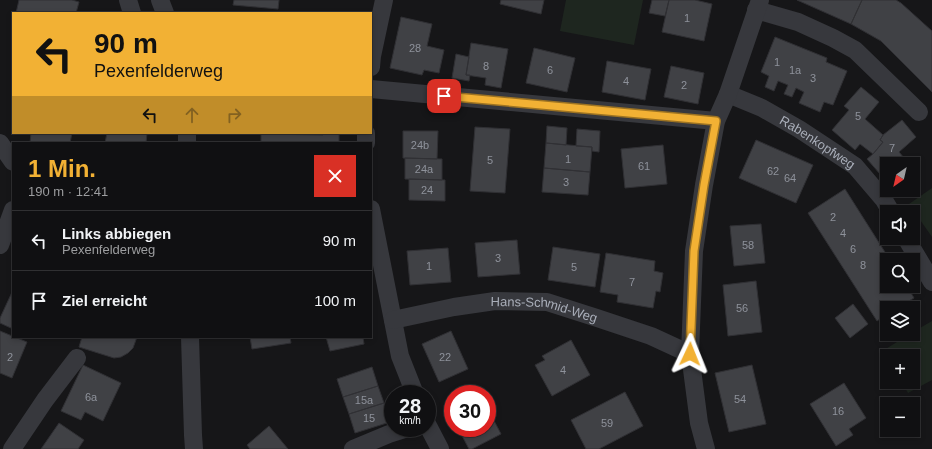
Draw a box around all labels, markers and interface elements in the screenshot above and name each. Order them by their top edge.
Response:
house number: 1 [684,12,690,24]
icon: left [28,28,80,80]
text: 90 m [94,28,158,59]
house number: 28 [409,42,421,54]
house number: 1 [774,56,780,68]
house number: 8 [483,60,489,72]
text: Pexenfelderweg [94,61,223,81]
house number: 6 [547,64,553,76]
house number: 1a [789,64,802,76]
house number: 3 [810,72,816,84]
house number: 4 [623,75,629,87]
pin [427,79,461,113]
house number: 2 [681,79,687,91]
icon: arrive [433,85,455,107]
icon: left [139,104,161,126]
icon: ahead [181,104,203,126]
icon: right [223,104,245,126]
house number: 5 [855,110,861,122]
street label: Rabenkopfweg [777,113,858,172]
house number: 24b [411,139,429,151]
house number: 7 [889,142,895,154]
house number: 1 [565,153,571,165]
house number: 5 [487,154,493,166]
text: 1 Min. [28,155,96,182]
button: close [314,155,356,197]
north arrow [880,157,920,197]
map controls [880,157,920,437]
house number: 61 [638,160,650,172]
house number: 24a [415,163,434,175]
house number: 62 [767,165,779,177]
house number: 64 [784,172,796,184]
house number: 3 [563,176,569,188]
text: 190 m · 12:41 [28,184,108,199]
house number: 24 [421,184,433,196]
button: sound [880,205,920,245]
house number: 2 [830,211,836,223]
text: Links abbiegen [62,225,171,242]
house number: 4 [840,227,846,239]
icon: left [28,230,50,252]
text: 90 m [323,232,356,249]
house number: 58 [742,239,754,251]
text: Pexenfelderweg [62,242,155,257]
house number: 6 [850,243,856,255]
house number: 3 [495,252,501,264]
button: search [880,253,920,293]
house number: 8 [860,259,866,271]
house number: 1 [426,260,432,272]
house number: 5 [571,261,577,273]
house number: 7 [629,276,635,288]
icon: arrive [28,290,50,312]
text: Ziel erreicht [62,292,147,309]
text: 100 m [314,292,356,309]
street label: Hans-Schmid-Weg [491,294,599,326]
button: layers [880,301,920,341]
house number: 56 [736,302,748,314]
position arrow [669,333,711,375]
button: + [880,349,920,389]
house number: 2 [7,351,13,363]
house number: 22 [439,351,451,363]
house number: 4 [560,364,566,376]
speed limit sign: 30 [444,385,496,437]
house number: 6a [85,391,98,403]
house number: 54 [734,393,746,405]
house number: 15a [355,394,374,406]
text: 28 [399,395,421,417]
button: − [880,397,920,437]
house number: 16 [832,405,844,417]
house number: 15 [363,412,375,424]
text: km/h [399,415,421,426]
house number: 59 [601,417,613,429]

